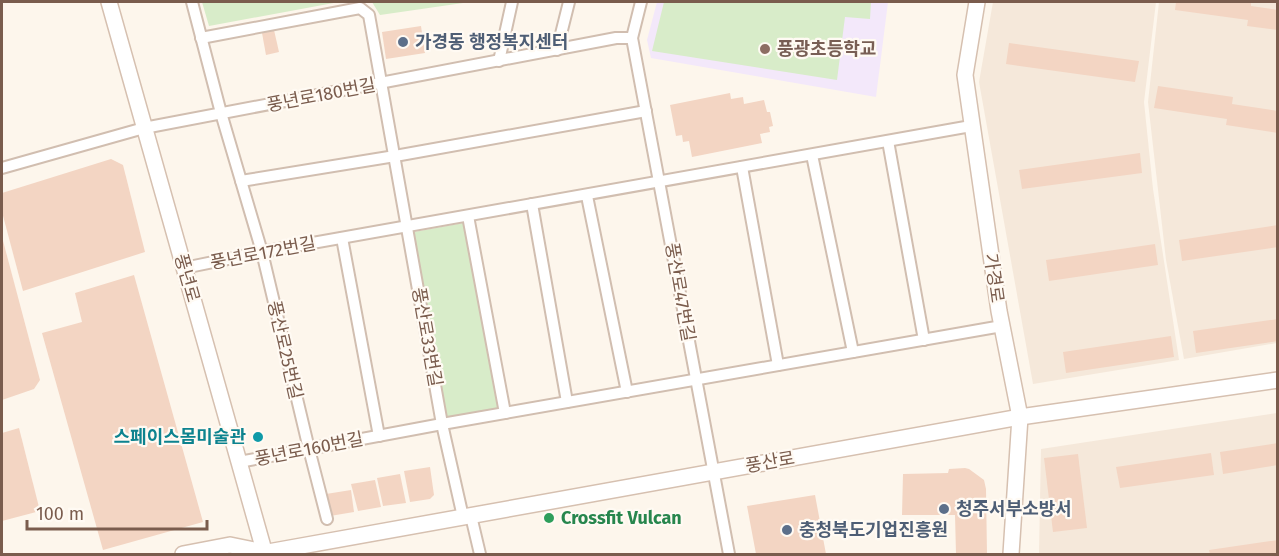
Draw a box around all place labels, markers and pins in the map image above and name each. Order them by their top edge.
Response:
place label: 가경동 행정복지센터 [415,31,568,53]
marker: 가경동 행정복지센터 [396,35,410,49]
place label: 풍광초등학교 [777,38,876,60]
marker: 풍광초등학교 [758,42,772,56]
place label: 스페이스몸미술관 [114,426,246,448]
marker: 스페이스몸미술관 [251,430,265,444]
place label: 청주서부소방서 [956,498,1072,520]
marker: 청주서부소방서 [937,502,951,516]
place label: Crossfit Vulcan [561,507,682,529]
marker: Crossfit Vulcan [542,511,556,525]
place label: 충청북도기업진흥원 [799,519,948,541]
marker: 충청북도기업진흥원 [780,523,794,537]

